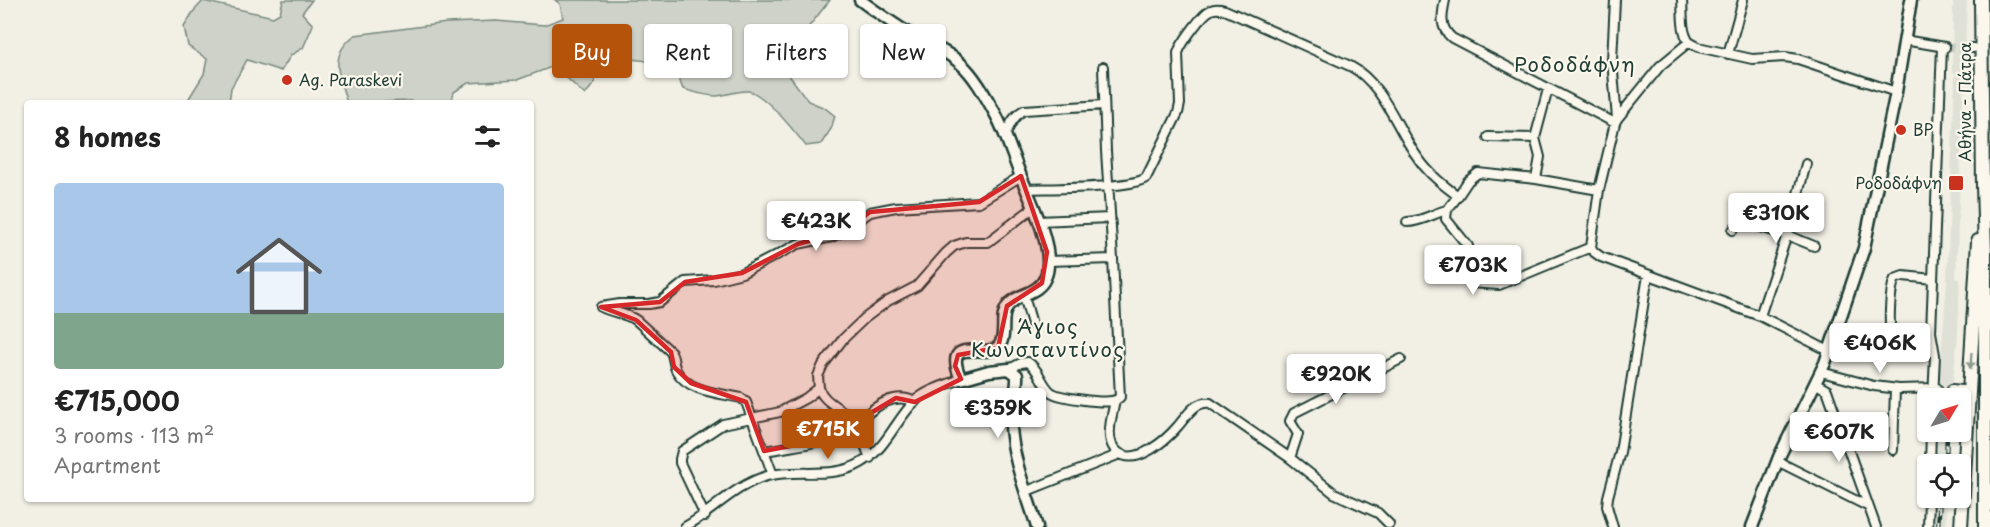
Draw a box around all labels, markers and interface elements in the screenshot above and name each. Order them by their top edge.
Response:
chip: Buy [552,24,632,78]
chip: Rent [644,24,732,78]
chip: Filters [744,24,848,78]
chip: New [860,24,946,78]
street label: Αθήνα - Πάτρα [1952,42,1976,162]
district label: Ροδοδάφνη [1514,49,1636,79]
place label: Ag. Paraskevi [299,67,402,91]
marker: Ag. Paraskevi [280,73,294,87]
text: 8 homes [54,117,161,156]
place label: BP [1913,117,1934,141]
icon: filters [471,120,504,153]
marker: BP [1894,123,1908,137]
place label: Ροδοδάφνη [1855,170,1942,194]
marker: Ροδοδάφνη [1947,174,1965,192]
pin: €310K [1734,193,1818,244]
text: €310K [1742,197,1810,227]
pin: €423K [774,201,858,252]
text: €423K [781,205,851,235]
icon: home [225,222,333,330]
pin: €703K [1431,245,1515,296]
text: €703K [1438,249,1508,279]
district label: Άγιος Κωνσταντίνος [971,311,1125,364]
pin: €406K [1838,323,1922,374]
text: €406K [1843,327,1917,357]
one-way arrow [1966,352,1975,371]
pin: €920K [1294,354,1378,405]
text: €920K [1301,358,1371,388]
text: €715,000 [54,381,180,420]
pin: €359K [956,388,1040,439]
north arrow [1917,388,1971,442]
map controls [1917,388,1971,508]
text: €359K [964,392,1032,422]
pin: €715K [786,409,870,460]
pin: €607K [1797,412,1881,463]
text: €715K [796,413,860,443]
text: €607K [1804,416,1874,446]
text: 3 rooms · 113 m² [54,420,214,450]
text: Apartment [54,450,161,480]
button: locate [1917,454,1971,508]

